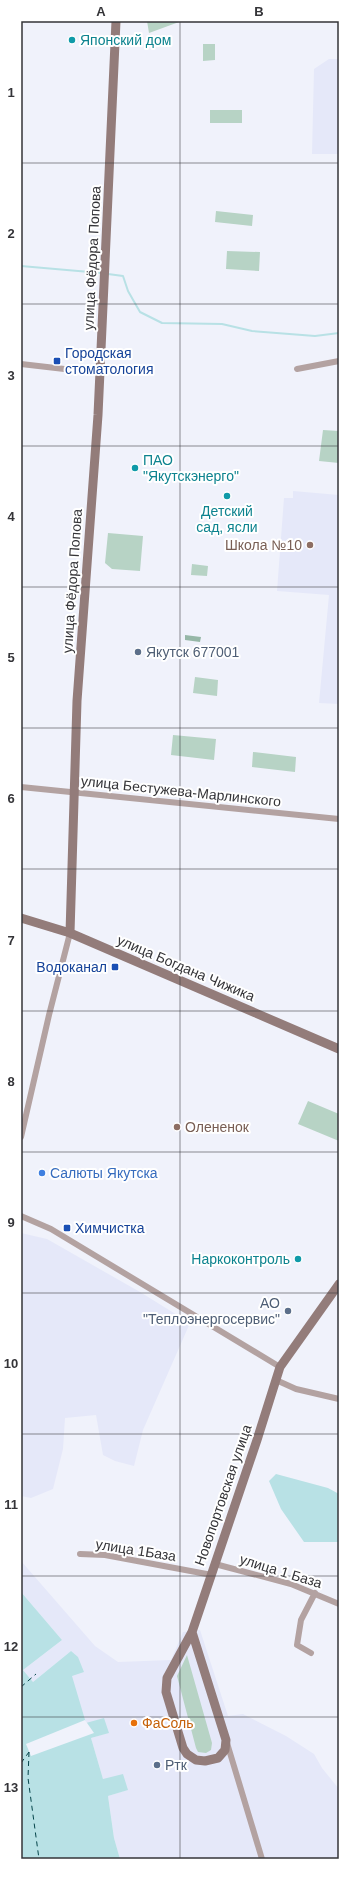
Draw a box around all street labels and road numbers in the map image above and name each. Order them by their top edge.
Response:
street label: улица Фёдора Попова [80,185,104,331]
street label: улица Фёдора Попова [59,508,85,654]
street label: улица Бестужева-Марлинского [80,773,282,809]
street label: улица Богдана Чижика [115,932,257,1004]
street label: Новопортовская улица [191,1422,255,1568]
street label: улица 1База [95,1536,178,1564]
street label: улица 1 База [238,1551,324,1591]

